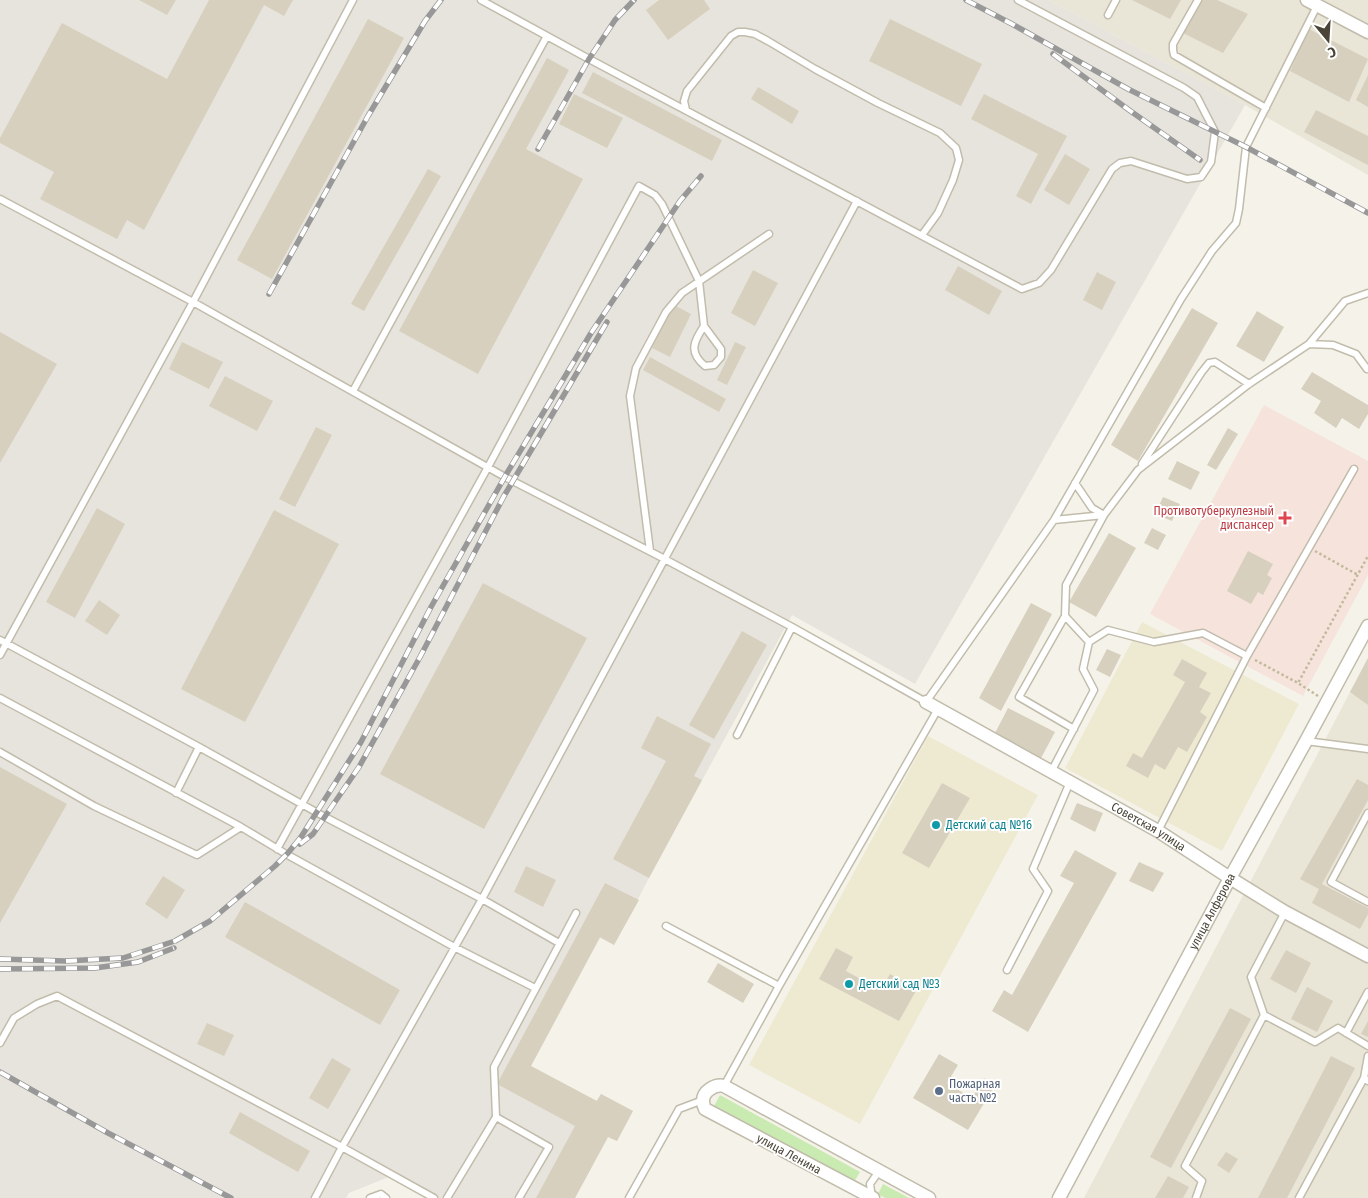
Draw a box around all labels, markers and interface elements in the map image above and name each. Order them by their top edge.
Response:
north arrow [1303,15,1353,65]
text: С [1325,43,1338,61]
place label: Противотуберкулезный диспансер [1153,504,1274,532]
marker: Противотуберкулезный диспансер [1278,511,1292,525]
street label: Советская улица [1109,799,1188,854]
place label: Детский сад №16 [945,818,1032,832]
marker: Детский сад №16 [930,819,942,831]
street label: улица Алферова [1186,871,1238,952]
place label: Детский сад №3 [858,977,940,991]
marker: Детский сад №3 [843,978,855,990]
place label: Пожарная часть №2 [949,1077,1000,1105]
marker: Пожарная часть №2 [933,1085,945,1097]
street label: улица Ленина [754,1131,824,1177]

